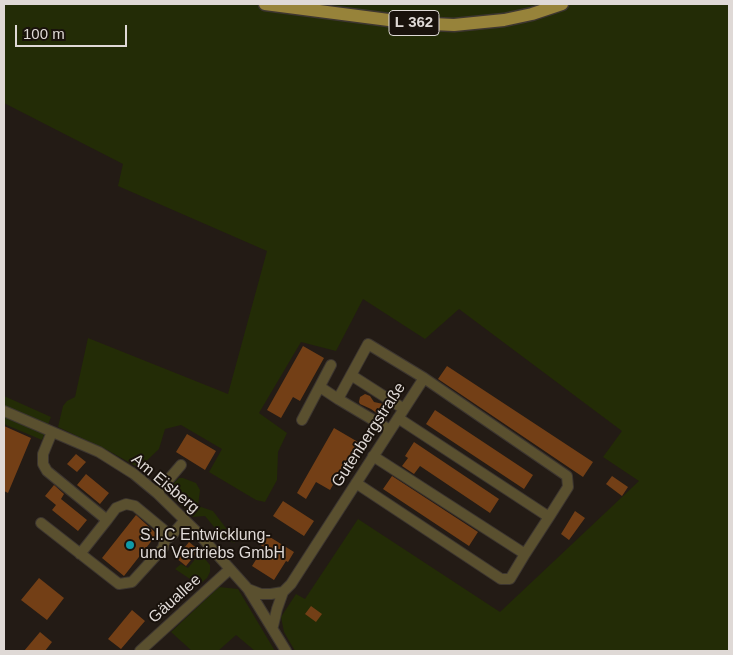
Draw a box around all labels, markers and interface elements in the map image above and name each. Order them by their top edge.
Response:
road number: L 362 [389,10,439,36]
scale bar [18,15,130,47]
text: 100 m [23,25,65,42]
street label: Gutenbergstraße [328,379,410,491]
street label: Am Eisberg [127,450,203,518]
place label: S.I.C Entwicklung- und Vertriebs GmbH [140,526,285,564]
marker: S.I.C Entwicklung- und Vertriebs GmbH [124,539,136,551]
street label: Gäuallee [145,570,205,628]

